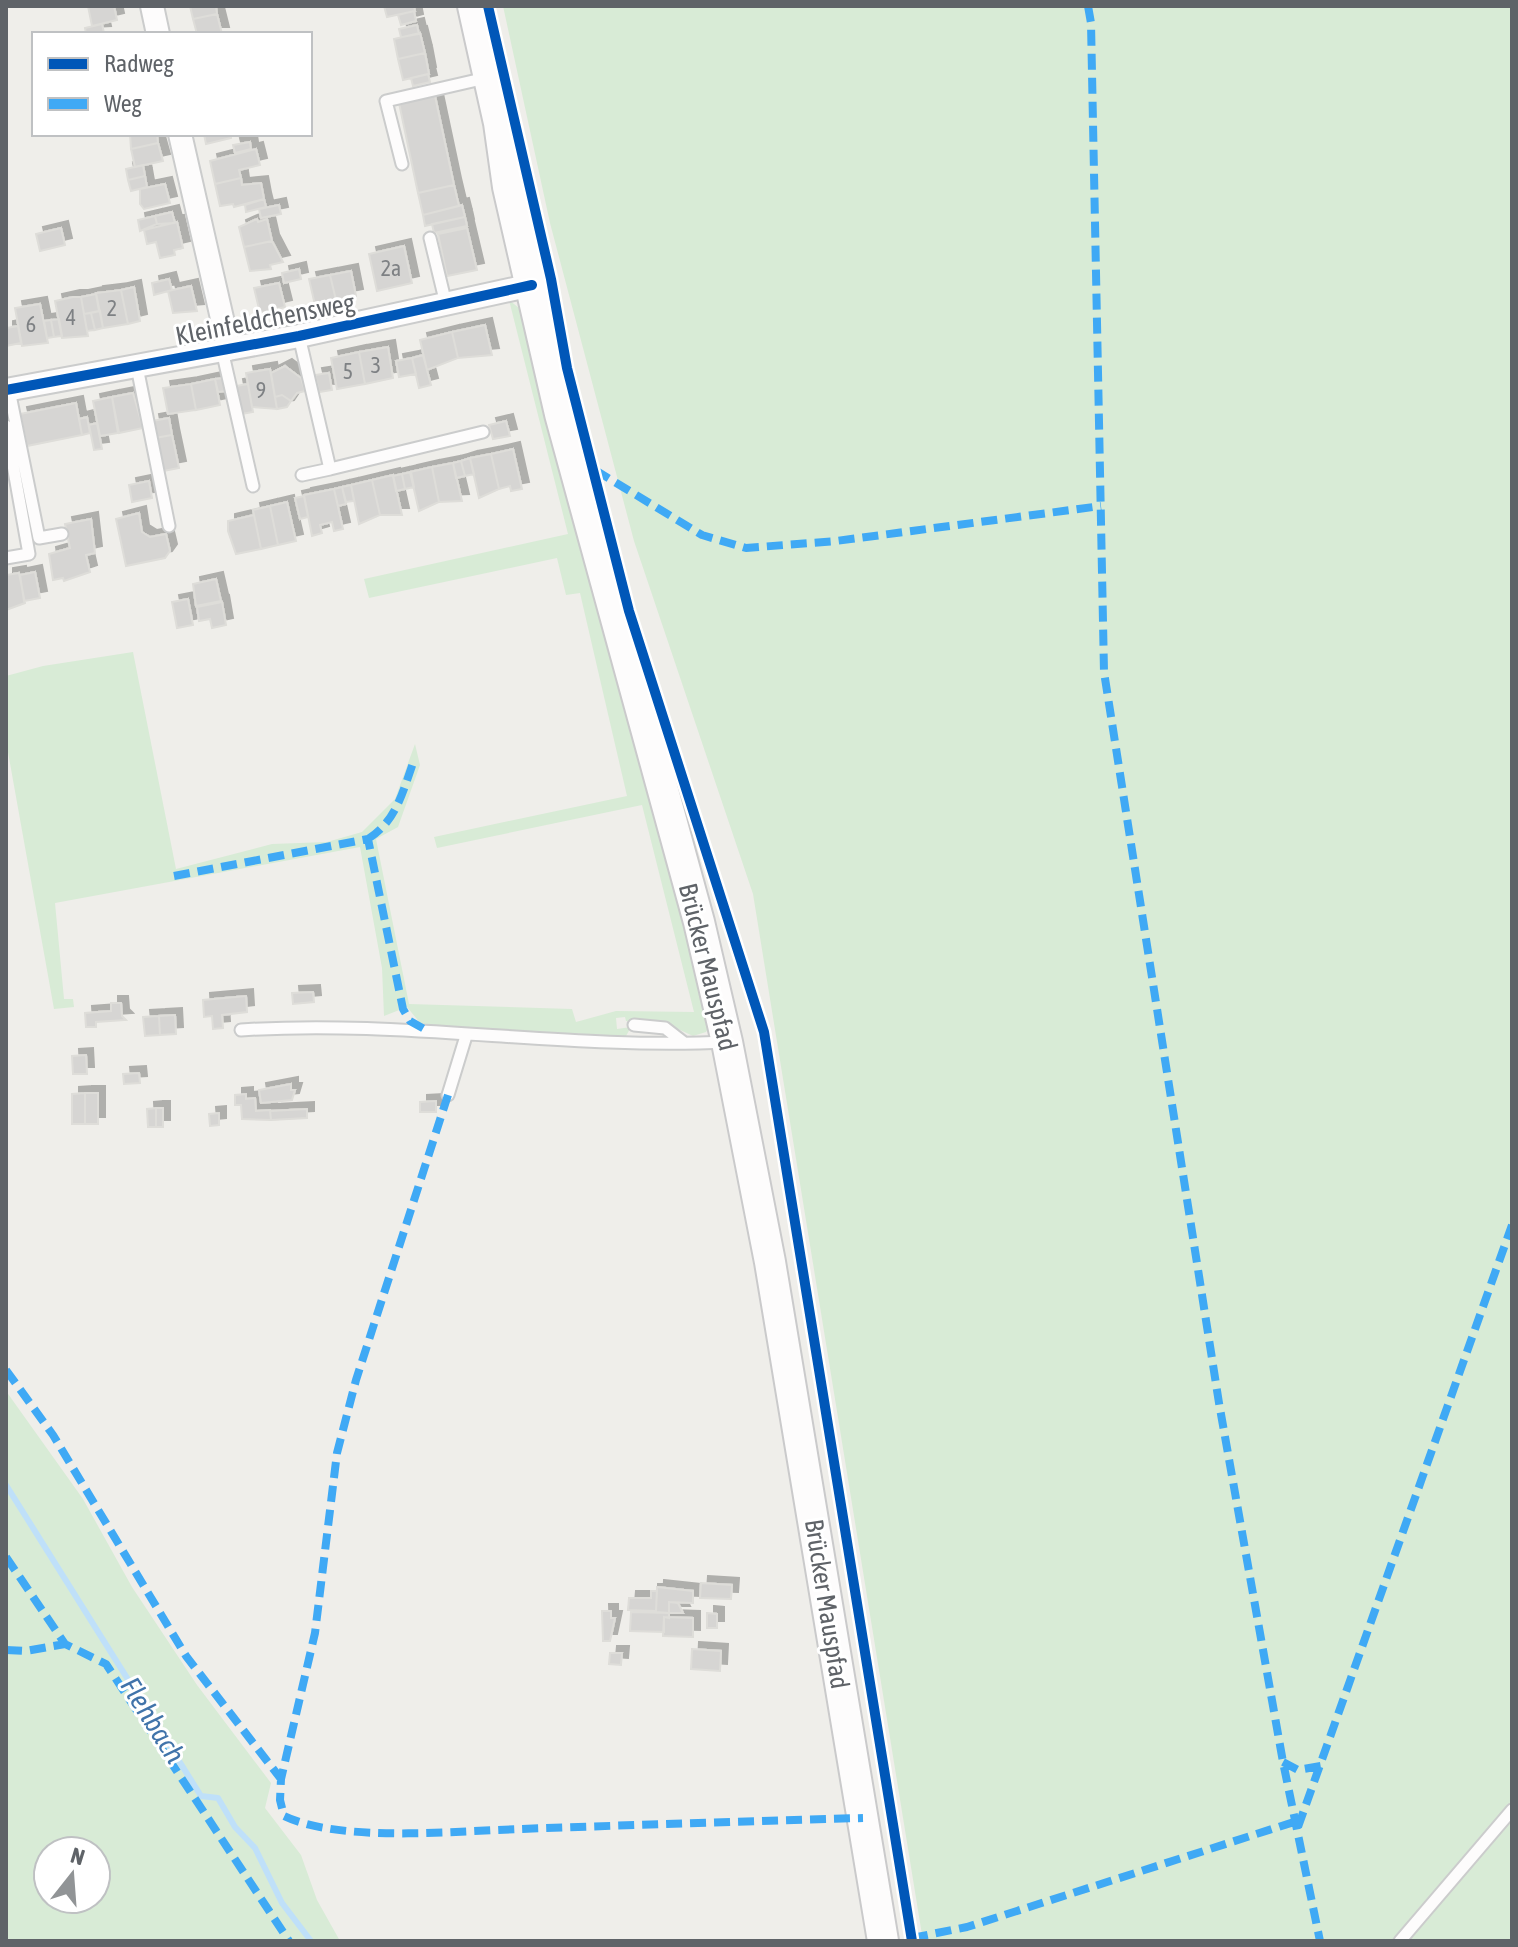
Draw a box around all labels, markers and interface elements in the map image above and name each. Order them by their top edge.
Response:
legend [32,32,312,136]
text: Radweg [104,50,175,77]
text: Weg [104,90,143,117]
house number: 2a [381,255,401,281]
street label: Kleinfeldchensweg [173,287,358,351]
house number: 2 [107,295,117,321]
house number: 4 [66,304,76,330]
house number: 6 [26,311,36,337]
house number: 3 [371,352,381,378]
house number: 5 [343,358,353,384]
house number: 9 [256,377,266,403]
street label: Brücker Mauspfad [673,880,743,1054]
street label: Brücker Mauspfad [799,1517,855,1691]
water label: Flehbach [114,1671,192,1769]
north arrow [32,1835,112,1915]
text: N [68,1842,88,1870]

